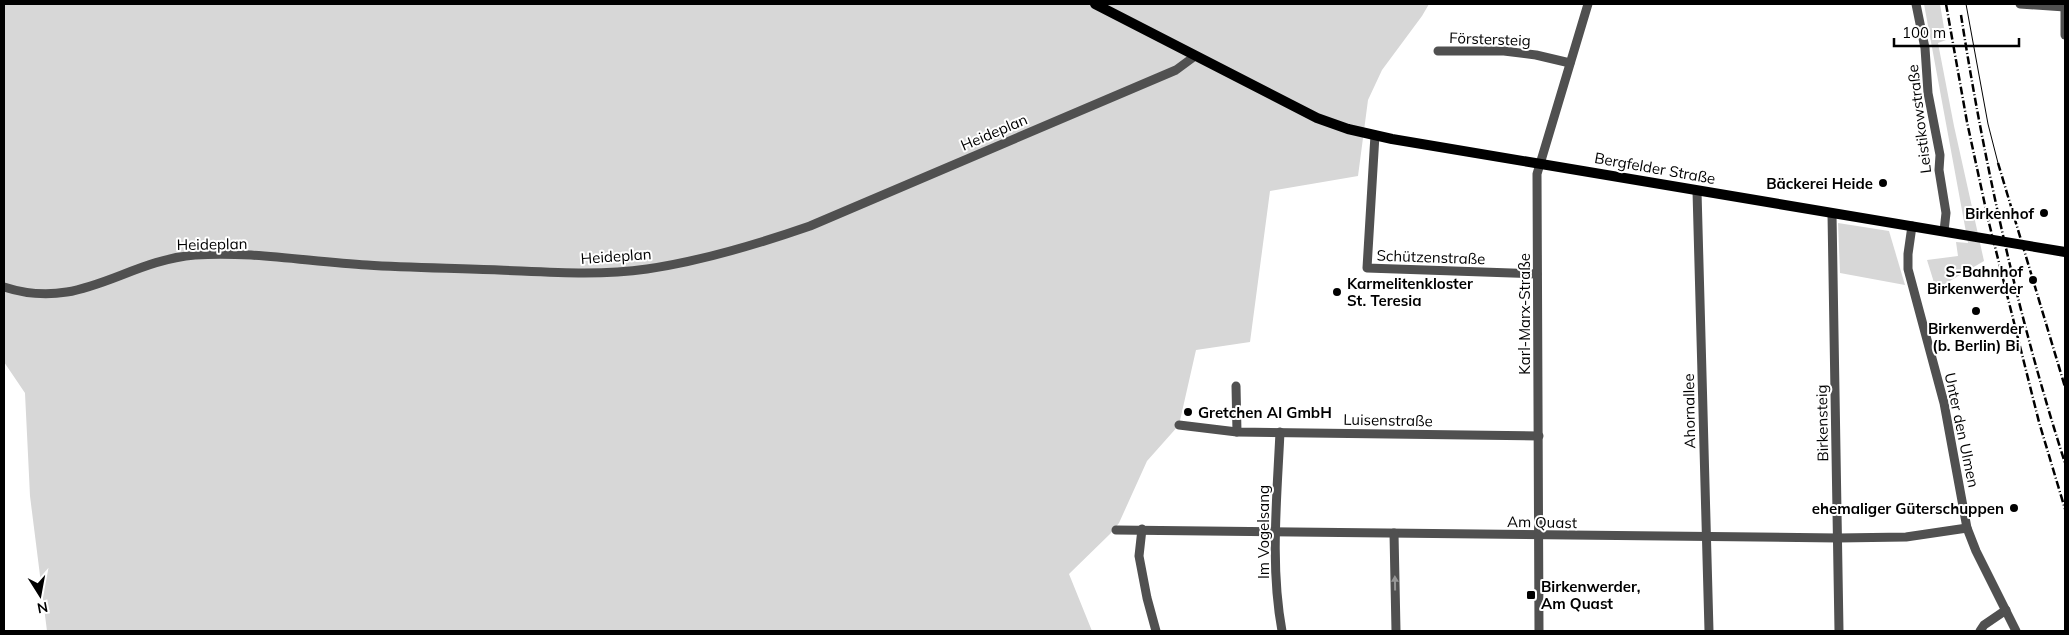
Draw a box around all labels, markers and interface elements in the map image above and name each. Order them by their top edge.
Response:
scale bar [1894,15,2019,47]
text: 100 m [1902,23,1946,42]
street label: Förstersteig [1449,28,1531,50]
street label: Leistikowstraße [1903,63,1935,175]
street label: Heideplan [958,109,1030,155]
street label: Bergfelder Straße [1593,148,1717,188]
place label: Bäckerei Heide [1766,174,1873,193]
marker: Bäckerei Heide [1877,177,1889,189]
place label: Birkenhof [1965,204,2034,223]
marker: Birkenhof [2038,207,2050,219]
street label: Heideplan [176,234,248,254]
street label: Heideplan [580,244,652,268]
street label: Schützenstraße [1376,246,1486,268]
street label: Karl-Marx-Straße [1515,253,1534,375]
place label: S-Bahnhof Birkenwerder [1927,262,2023,298]
place label: Karmelitenkloster St. Teresia [1347,274,1473,310]
marker: S-Bahnhof Birkenwerder [2027,274,2039,286]
marker: Karmelitenkloster St. Teresia [1331,286,1343,298]
marker: Birkenwerder (b. Berlin) Bi [1970,305,1982,317]
place label: Birkenwerder (b. Berlin) Bi [1928,319,2024,355]
street label: Unter den Ulmen [1941,371,1983,489]
street label: Ahornallee [1679,373,1699,449]
street label: Birkensteig [1812,384,1832,462]
place label: Gretchen AI GmbH [1198,403,1332,422]
marker: Gretchen AI GmbH [1182,406,1194,418]
street label: Luisenstraße [1343,410,1433,430]
street label: Im Vogelsang [1254,485,1273,579]
place label: ehemaliger Güterschuppen [1812,499,2004,518]
marker: ehemaliger Güterschuppen [2008,502,2020,514]
street label: Am Quast [1507,512,1577,532]
north arrow [15,570,65,620]
one-way arrow [1391,574,1399,590]
place label: Birkenwerder, Am Quast [1541,577,1640,613]
marker: Birkenwerder, Am Quast [1525,589,1537,601]
text: N [36,598,49,618]

